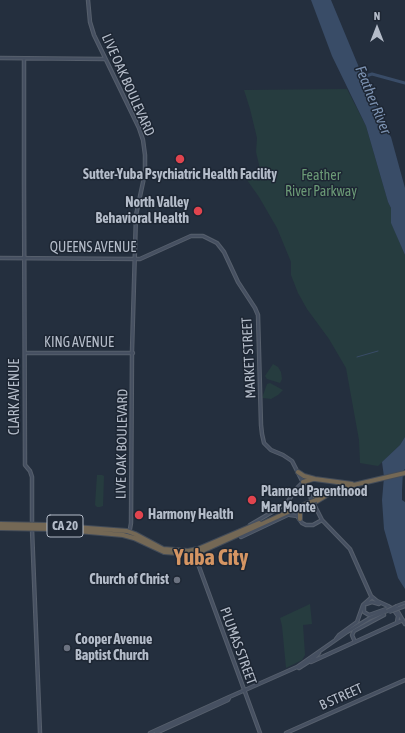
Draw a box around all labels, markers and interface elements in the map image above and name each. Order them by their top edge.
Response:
north arrow [357,8,397,48]
text: N [374,10,380,22]
street label: LIVE OAK BOULEVARD [98,31,158,139]
water label: Feather River [351,63,395,137]
marker: Sutter-Yuba Psychiatric Health Facility [174,153,186,165]
place label: Sutter-Yuba Psychiatric Health Facility [83,167,277,183]
park label: Feather River Parkway [285,168,357,200]
place label: North Valley Behavioral Health [96,195,189,228]
marker: North Valley Behavioral Health [192,205,204,217]
street label: QUEENS AVENUE [50,240,136,256]
street label: MARKET STREET [238,317,260,399]
street label: KING AVENUE [44,335,114,351]
street label: CLARK AVENUE [7,359,23,435]
street label: LIVE OAK BOULEVARD [113,389,131,499]
place label: Planned Parenthood Mar Monte [261,484,367,516]
marker: Planned Parenthood Mar Monte [246,494,258,506]
place label: Harmony Health [148,507,233,523]
marker: Harmony Health [133,509,145,521]
road number: CA 20 [47,515,83,537]
district label: Yuba City [174,545,248,571]
place label: Church of Christ [89,572,169,588]
marker: Church of Christ [172,575,182,585]
street label: PLUMAS STREET [216,605,260,687]
place label: Cooper Avenue Baptist Church [75,632,152,664]
marker: Cooper Avenue Baptist Church [62,643,72,653]
street label: B STREET [317,680,365,714]

